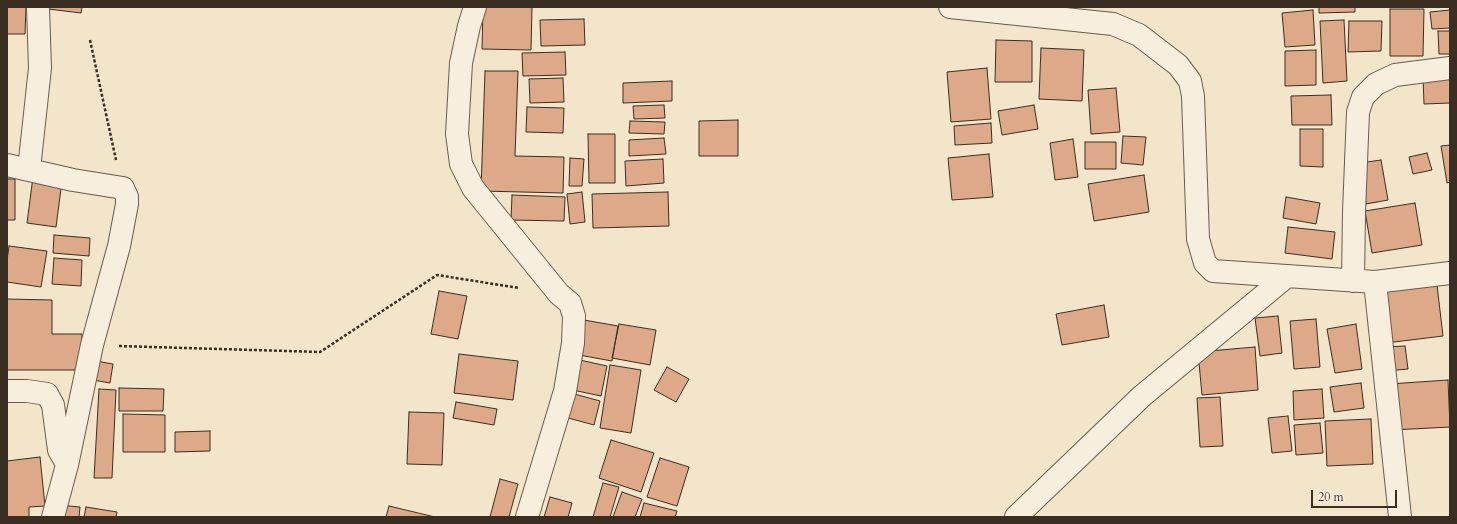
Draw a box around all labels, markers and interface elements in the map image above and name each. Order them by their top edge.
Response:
scale bar [1313,482,1399,508]
text: 20 m [1318,489,1344,505]

